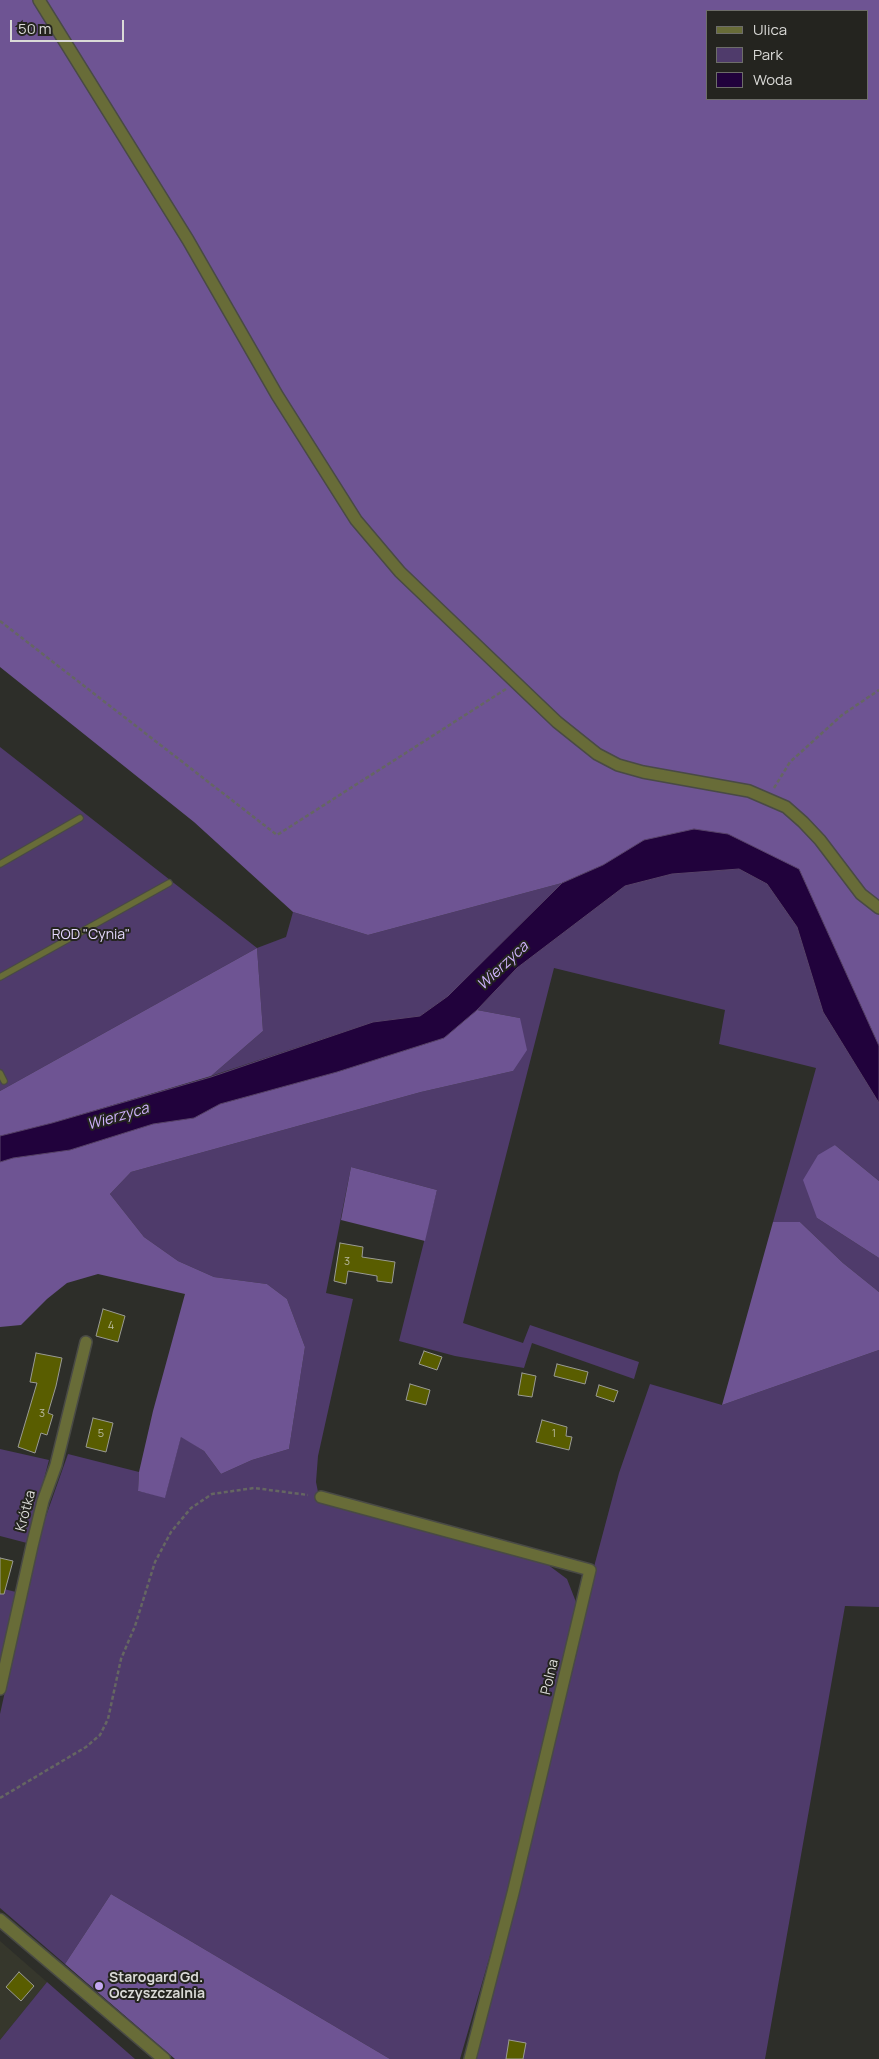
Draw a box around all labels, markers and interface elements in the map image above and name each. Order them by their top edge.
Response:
scale bar [12,10,126,42]
legend [706,10,869,100]
text: 50 m [18,18,52,39]
text: Ulica [753,19,787,40]
text: Park [753,44,783,65]
text: Woda [753,69,792,90]
park label: ROD "Cynia" [52,927,130,943]
water label: Wierzyca [474,938,532,994]
water label: Wierzyca [85,1100,151,1134]
house number: 3 [344,1255,350,1269]
house number: 4 [108,1319,114,1333]
house number: 3 [39,1407,45,1421]
house number: 5 [98,1427,104,1441]
house number: 1 [552,1427,556,1441]
street label: Krótka [12,1489,40,1533]
street label: Polna [538,1658,562,1696]
place label: Starogard Gd. Oczyszczalnia [109,1970,205,2002]
marker: Starogard Gd. Oczyszczalnia [93,1980,105,1992]

